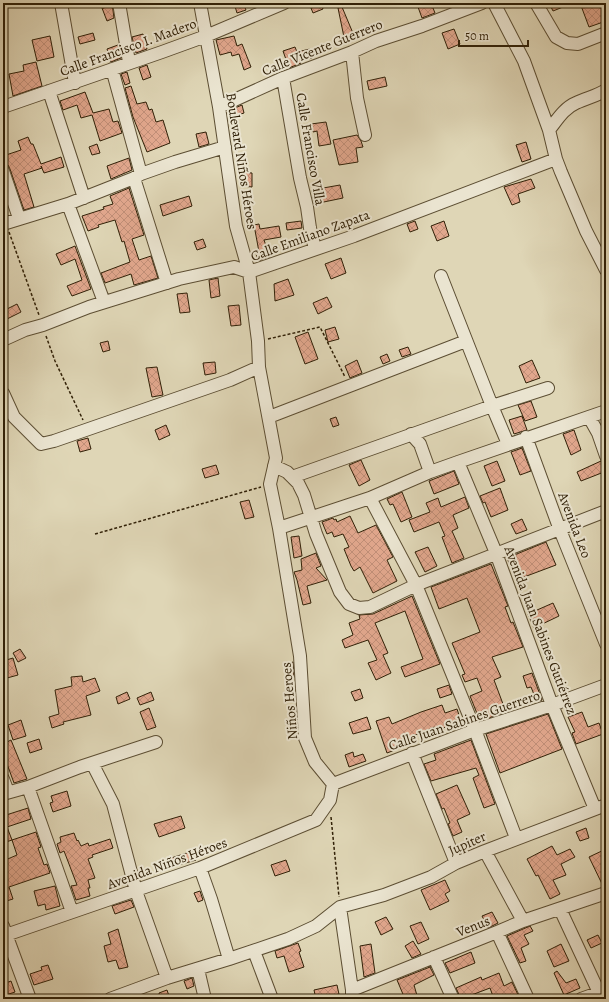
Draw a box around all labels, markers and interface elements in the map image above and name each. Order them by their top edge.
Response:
street label: Calle Francisco I. Madero [57,14,199,81]
street label: Calle Vicente Guerrero [259,15,385,80]
scale bar [459,22,528,48]
text: 50 m [465,28,489,44]
street label: Boulevard Niños Héroes [221,91,262,231]
street label: Calle Francisco Villa [291,91,330,207]
street label: Calle Emiliano Zapata [248,205,373,266]
street label: Avenida Leo [553,489,596,561]
street label: Avenida Juan Sabines Gutiérrez [499,542,582,717]
street label: Niños Heroes [277,661,302,741]
street label: Calle Juan Sabines Guerrero [386,686,542,755]
street label: Jupiter [445,827,490,860]
street label: Avenida Niños Héroes [104,833,230,894]
street label: Venus [453,911,493,942]

